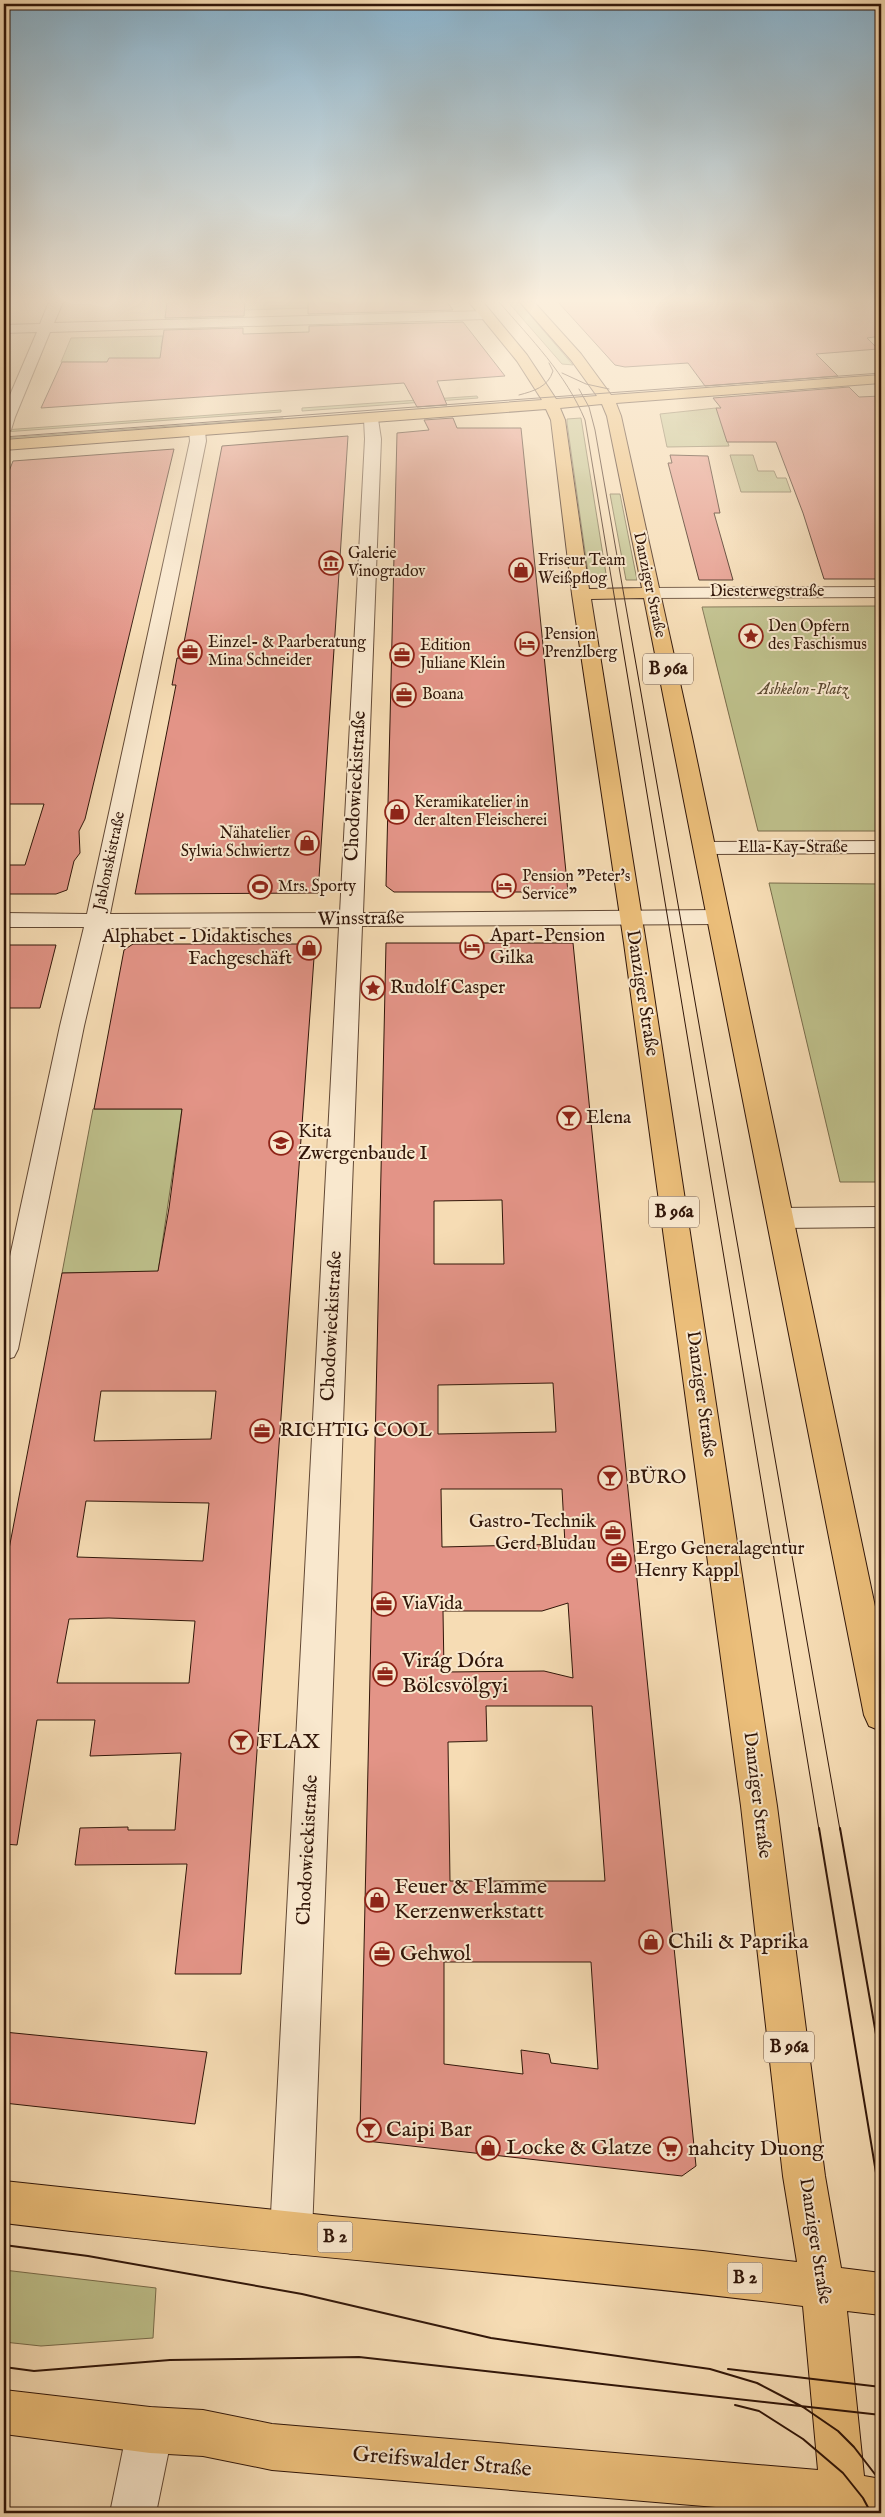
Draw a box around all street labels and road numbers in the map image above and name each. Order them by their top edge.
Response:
street label: Danziger Straße [628,530,670,640]
street label: Diesterwegstraße [710,582,824,602]
road number: B 96a [643,654,693,684]
street label: Chodowieckistraße [340,710,372,862]
street label: Jablonskistraße [89,810,130,914]
street label: Ella-Kay-Straße [738,838,848,858]
street label: Winsstraße [317,906,405,932]
street label: Danziger Straße [620,928,664,1058]
road number: B 96a [649,1196,699,1228]
street label: Chodowieckistraße [316,1250,348,1402]
street label: Danziger Straße [680,1329,722,1459]
street label: Danziger Straße [737,1730,777,1860]
street label: Chodowieckistraße [292,1774,324,1926]
road number: B 96a [764,2031,814,2062]
street label: Danziger Straße [793,2176,837,2306]
road number: B 2 [318,2222,352,2252]
road number: B 2 [728,2262,762,2294]
street label: Greifswalder Straße [351,2440,533,2484]

